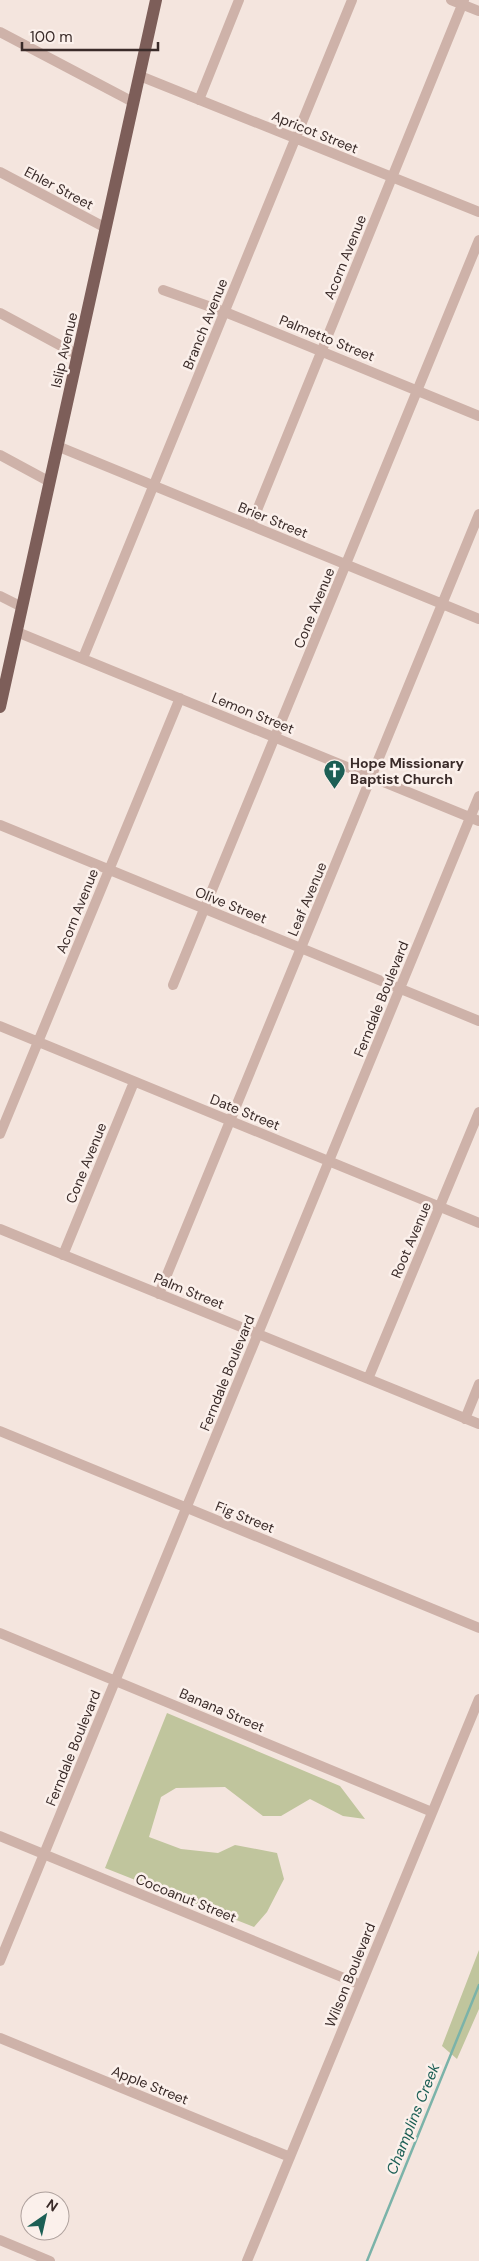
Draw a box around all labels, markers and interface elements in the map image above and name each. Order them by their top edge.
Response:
scale bar [22,20,159,52]
text: 100 m [30,27,73,47]
street label: Apricot Street [269,107,361,157]
street label: Ehler Street [21,162,97,214]
street label: Acorn Avenue [320,212,370,302]
street label: Branch Avenue [179,276,231,372]
street label: Islip Avenue [47,310,81,389]
street label: Palmetto Street [277,311,377,365]
street label: Brier Street [236,498,310,542]
street label: Cone Avenue [290,565,338,651]
street label: Lemon Street [209,688,297,738]
place label: Hope Missionary Baptist Church [350,754,465,788]
church icon: Hope Missionary Baptist Church [322,759,346,790]
street label: Leaf Avenue [283,859,331,939]
street label: Acorn Avenue [52,866,102,956]
street label: Olive Street [193,882,269,928]
street label: Ferndale Boulevard [350,938,412,1060]
street label: Date Street [207,1090,283,1134]
street label: Cone Avenue [62,1120,110,1206]
street label: Root Avenue [387,1199,435,1281]
street label: Palm Street [151,1269,227,1313]
street label: Ferndale Boulevard [196,1312,258,1434]
street label: Fig Street [213,1497,277,1537]
street label: Banana Street [177,1684,267,1736]
street label: Ferndale Boulevard [42,1687,104,1809]
street label: Cocoanut Street [133,1870,239,1926]
street label: Wilson Boulevard [321,1920,379,2030]
water label: Champlins Creek [382,2060,445,2178]
street label: Apple Street [109,2061,191,2109]
north arrow [20,2191,70,2241]
text: N [43,2195,62,2216]

